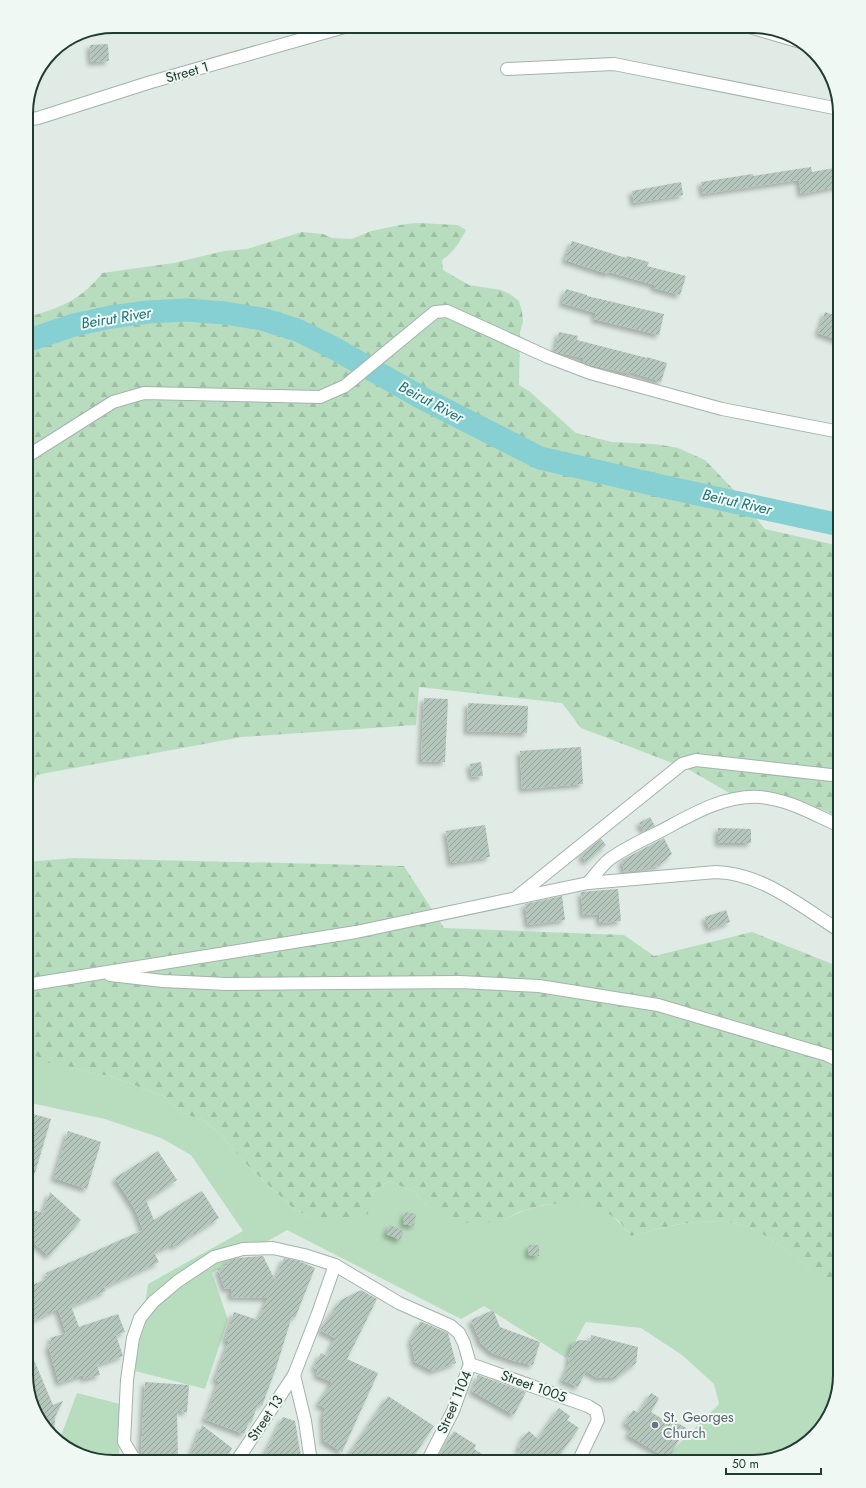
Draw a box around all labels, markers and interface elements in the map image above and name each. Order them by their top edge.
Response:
street label: Street 1 [163,56,211,88]
water label: Beirut River [79,301,154,334]
water label: Beirut River [395,376,468,429]
water label: Beirut River [700,483,775,521]
street label: Street 1005 [498,1365,570,1407]
street label: Street 1104 [432,1367,476,1437]
street label: Street 13 [242,1391,288,1445]
place label: St. Georges Church [663,1407,734,1443]
marker: St. Georges Church [650,1420,660,1430]
scale bar [726,1450,821,1476]
text: 50 m [732,1455,759,1473]

